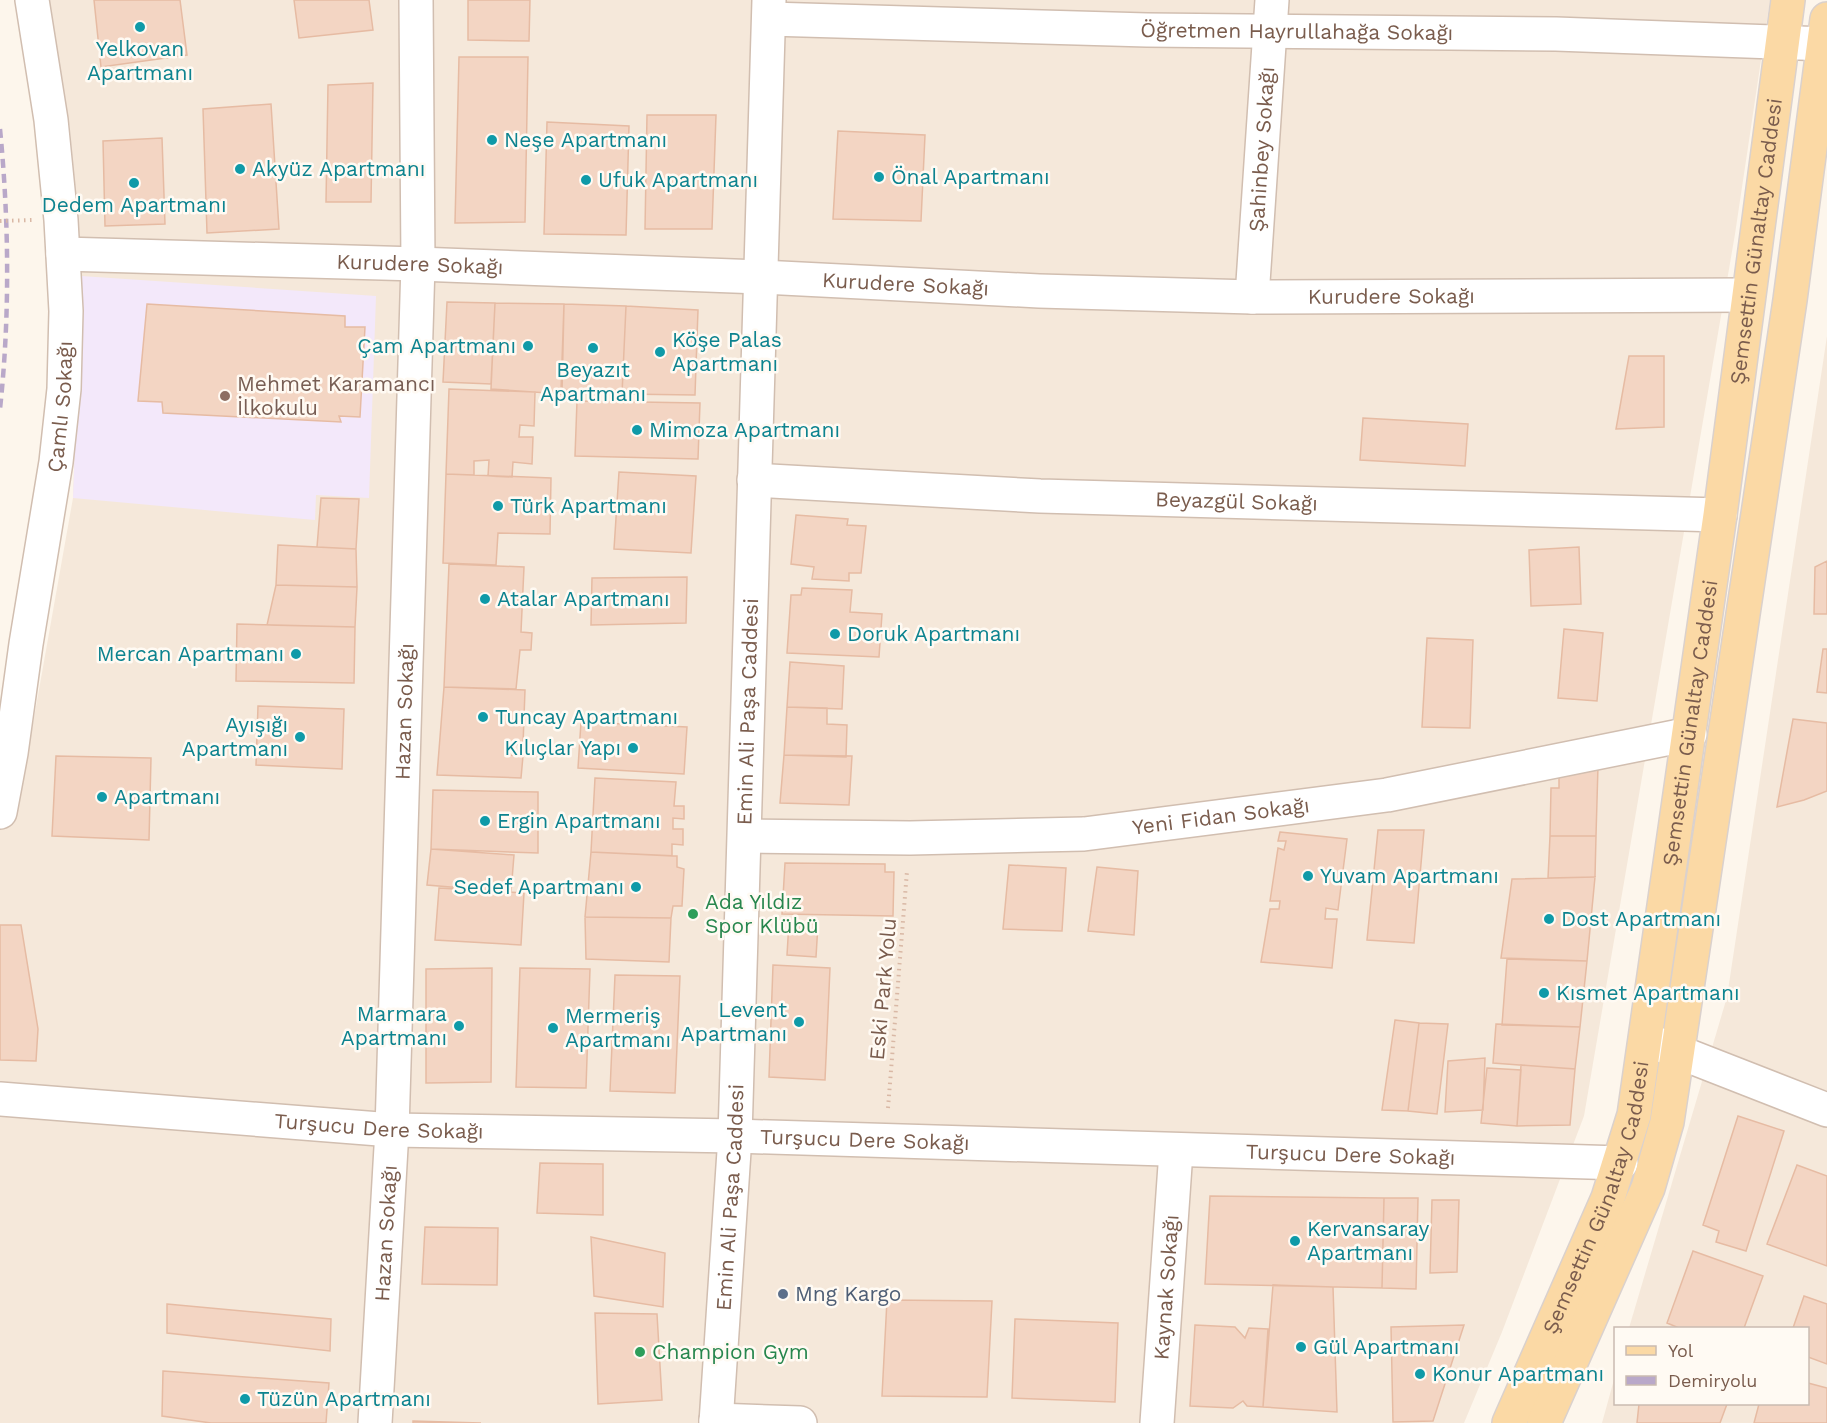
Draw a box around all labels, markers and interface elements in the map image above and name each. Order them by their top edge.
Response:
street label: Öğretmen Hayrullahağa Sokağı [1140,17,1453,45]
marker: Yelkovan Apartmanı [133,20,147,34]
place label: Yelkovan Apartmanı [87,36,193,85]
street label: Şahinbey Sokağı [1243,66,1279,233]
street label: Şemsettin Günaltay Caddesi [1724,97,1787,386]
place label: Neşe Apartmanı [504,127,667,152]
marker: Neşe Apartmanı [485,133,499,147]
place label: Akyüz Apartmanı [252,156,425,181]
marker: Akyüz Apartmanı [233,162,247,176]
place label: Önal Apartmanı [891,164,1050,189]
place label: Ufuk Apartmanı [598,167,758,192]
marker: Önal Apartmanı [872,170,886,184]
marker: Ufuk Apartmanı [579,173,593,187]
marker: Dedem Apartmanı [127,176,141,190]
place label: Dedem Apartmanı [41,192,227,217]
street label: Kurudere Sokağı [336,249,504,279]
street label: Kurudere Sokağı [821,267,990,300]
street label: Kurudere Sokağı [1308,283,1475,309]
place label: Köşe Palas Apartmanı [672,327,782,376]
place label: Çam Apartmanı [357,333,516,358]
marker: Çam Apartmanı [521,339,535,353]
street label: Çamlı Sokağı [41,341,77,474]
marker: Beyazıt Apartmanı [586,341,600,355]
marker: Köşe Palas Apartmanı [653,345,667,359]
place label: Beyazıt Apartmanı [540,357,646,406]
place label: Mehmet Karamancı İlkokulu [237,371,435,420]
marker: Mehmet Karamancı İlkokulu [218,389,232,403]
place label: Mimoza Apartmanı [649,417,840,442]
marker: Mimoza Apartmanı [630,423,644,437]
street label: Beyazgül Sokağı [1155,486,1318,516]
place label: Türk Apartmanı [510,493,667,518]
marker: Türk Apartmanı [491,499,505,513]
street label: Şemsettin Günaltay Caddesi [1657,578,1723,867]
place label: Atalar Apartmanı [497,586,670,611]
marker: Atalar Apartmanı [478,592,492,606]
street label: Emin Ali Paşa Caddesi [731,598,763,826]
place label: Doruk Apartmanı [847,621,1020,646]
marker: Doruk Apartmanı [828,627,842,641]
place label: Mercan Apartmanı [97,641,284,666]
street label: Hazan Sokağı [390,643,419,780]
marker: Mercan Apartmanı [289,647,303,661]
place label: Tuncay Apartmanı [495,704,678,729]
marker: Tuncay Apartmanı [476,710,490,724]
place label: Ayışığı Apartmanı [182,712,288,761]
marker: Ayışığı Apartmanı [293,730,307,744]
place label: Kılıçlar Yapı [504,735,621,760]
marker: Kılıçlar Yapı [626,741,640,755]
place label: Apartmanı [114,784,220,809]
marker: Apartmanı [95,790,109,804]
street label: Yeni Fidan Sokağı [1131,792,1311,840]
place label: Ergin Apartmanı [497,808,661,833]
marker: Ergin Apartmanı [478,814,492,828]
place label: Yuvam Apartmanı [1320,863,1499,888]
marker: Yuvam Apartmanı [1301,869,1315,883]
place label: Sedef Apartmanı [453,874,624,899]
marker: Sedef Apartmanı [629,880,643,894]
place label: Ada Yıldız Spor Klübü [705,889,819,938]
place label: Dost Apartmanı [1561,906,1721,931]
marker: Ada Yıldız Spor Klübü [686,907,700,921]
marker: Dost Apartmanı [1542,912,1556,926]
street label: Eski Park Yolu [864,917,901,1061]
place label: Kısmet Apartmanı [1556,980,1740,1005]
marker: Kısmet Apartmanı [1537,986,1551,1000]
place label: Levent Apartmanı [681,997,787,1046]
place label: Marmara Apartmanı [341,1001,447,1050]
place label: Mermeriş Apartmanı [565,1003,671,1052]
marker: Levent Apartmanı [792,1015,806,1029]
marker: Marmara Apartmanı [452,1019,466,1033]
marker: Mermeriş Apartmanı [546,1021,560,1035]
street label: Şemsettin Günaltay Caddesi [1537,1059,1654,1338]
street label: Emin Ali Paşa Caddesi [710,1084,749,1312]
street label: Turşucu Dere Sokağı [273,1108,484,1144]
street label: Turşucu Dere Sokağı [760,1124,970,1155]
street label: Turşucu Dere Sokağı [1245,1139,1456,1170]
street label: Hazan Sokağı [369,1164,402,1302]
street label: Kaynak Sokağı [1148,1214,1184,1361]
place label: Kervansaray Apartmanı [1307,1216,1430,1265]
marker: Kervansaray Apartmanı [1288,1234,1302,1248]
place label: Mng Kargo [795,1281,901,1306]
marker: Mng Kargo [776,1287,790,1301]
legend [1614,1327,1809,1405]
place label: Gül Apartmanı [1313,1334,1459,1359]
place label: Champion Gym [652,1339,809,1364]
marker: Gül Apartmanı [1294,1340,1308,1354]
text: Yol [1668,1340,1694,1361]
marker: Champion Gym [633,1345,647,1359]
place label: Konur Apartmanı [1432,1361,1604,1386]
marker: Konur Apartmanı [1413,1367,1427,1381]
text: Demiryolu [1668,1370,1757,1391]
place label: Tüzün Apartmanı [257,1386,431,1411]
marker: Tüzün Apartmanı [238,1392,252,1406]

